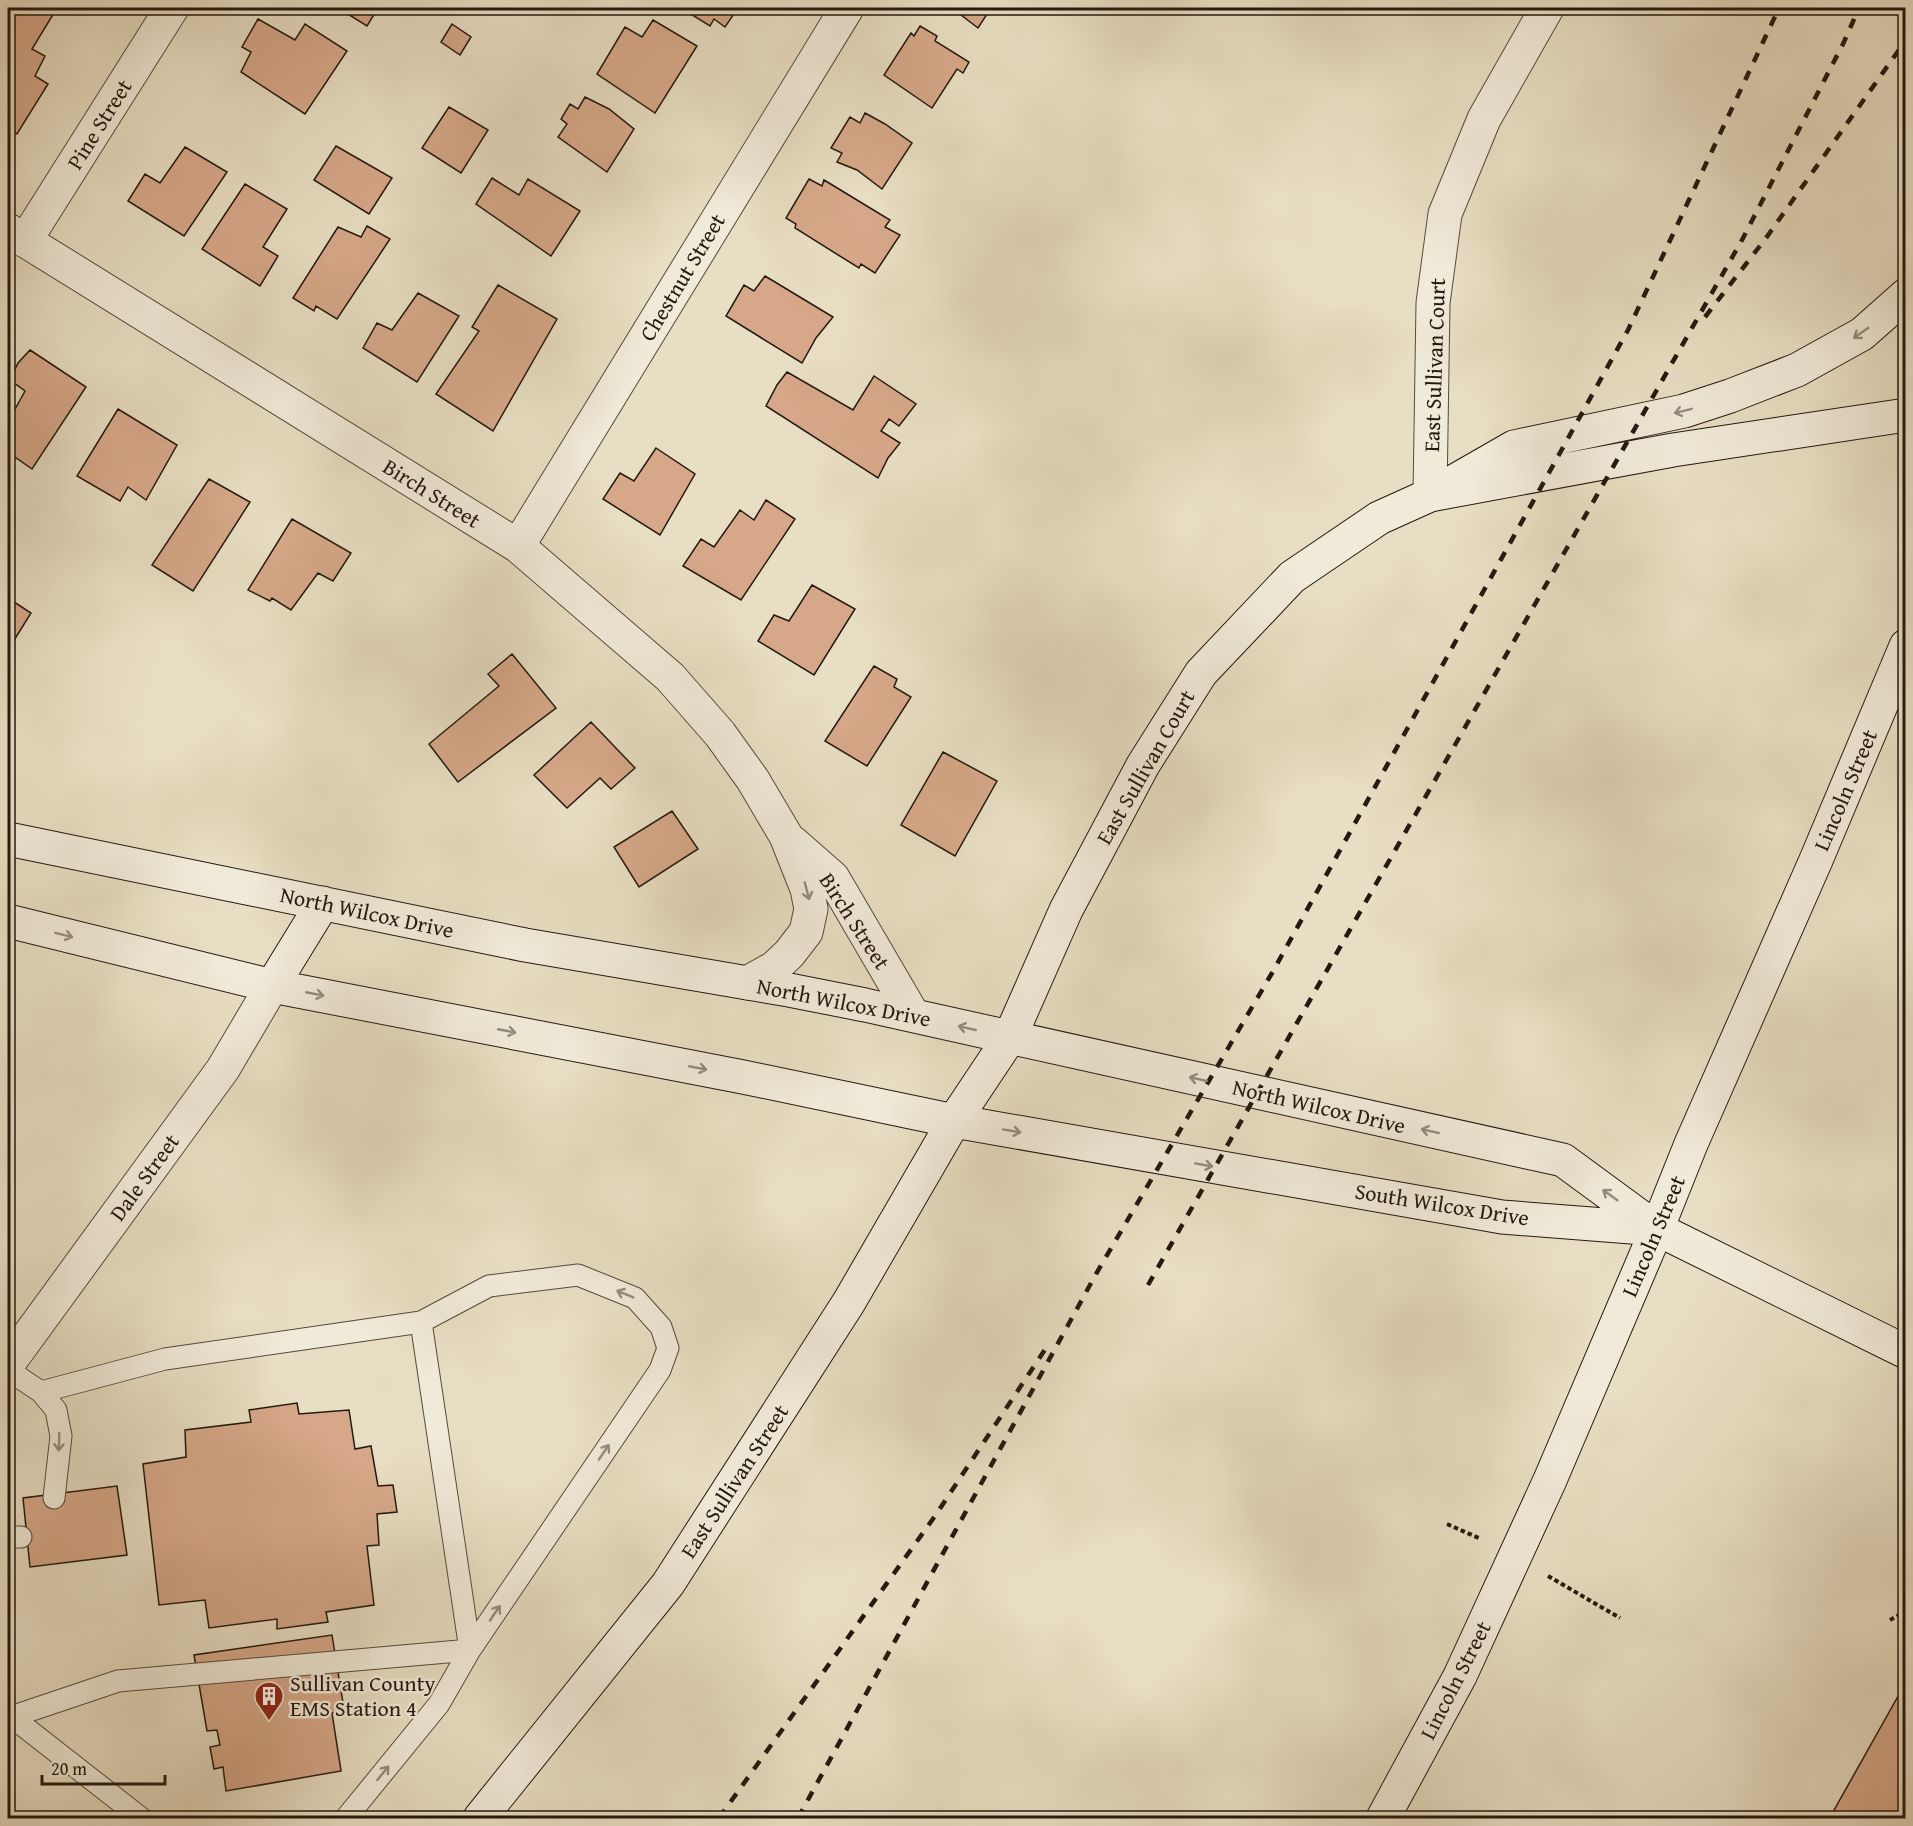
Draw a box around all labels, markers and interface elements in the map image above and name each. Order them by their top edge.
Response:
street label: Pine Street [59,72,139,175]
street label: Chestnut Street [631,207,733,347]
street label: East Sullivan Court [1415,277,1453,453]
one-way arrow [1853,327,1870,339]
one-way arrow [1674,405,1693,417]
street label: Birch Street [377,450,487,536]
street label: East Sullivan Court [1088,683,1202,850]
street label: Lincoln Street [1805,724,1885,856]
street label: Birch Street [812,866,898,976]
street label: North Wilcox Drive [277,878,457,946]
one-way arrow [802,881,813,900]
one-way arrow [55,929,74,941]
street label: North Wilcox Drive [754,969,934,1035]
one-way arrow [305,989,325,1000]
one-way arrow [958,1021,977,1033]
one-way arrow [497,1026,516,1037]
one-way arrow [688,1063,708,1074]
street label: North Wilcox Drive [1229,1071,1409,1141]
one-way arrow [1189,1073,1209,1084]
one-way arrow [1420,1124,1439,1136]
one-way arrow [1002,1126,1021,1137]
street label: Dale Street [101,1127,187,1227]
one-way arrow [1194,1160,1213,1171]
street label: Lincoln Street [1613,1170,1693,1302]
street label: South Wilcox Drive [1353,1174,1531,1234]
one-way arrow [1603,1189,1619,1201]
one-way arrow [616,1287,635,1298]
street label: East Sullivan Street [672,1398,796,1564]
one-way arrow [54,1432,65,1452]
one-way arrow [598,1445,610,1461]
one-way arrow [488,1605,501,1622]
street label: Lincoln Street [1411,1615,1499,1745]
place label: Sullivan County EMS Station 4 [290,1667,435,1724]
building icon: Sullivan County EMS Station 4 [253,1680,285,1722]
scale bar [42,1748,165,1786]
text: 20 m [51,1755,87,1782]
one-way arrow [377,1765,390,1781]

